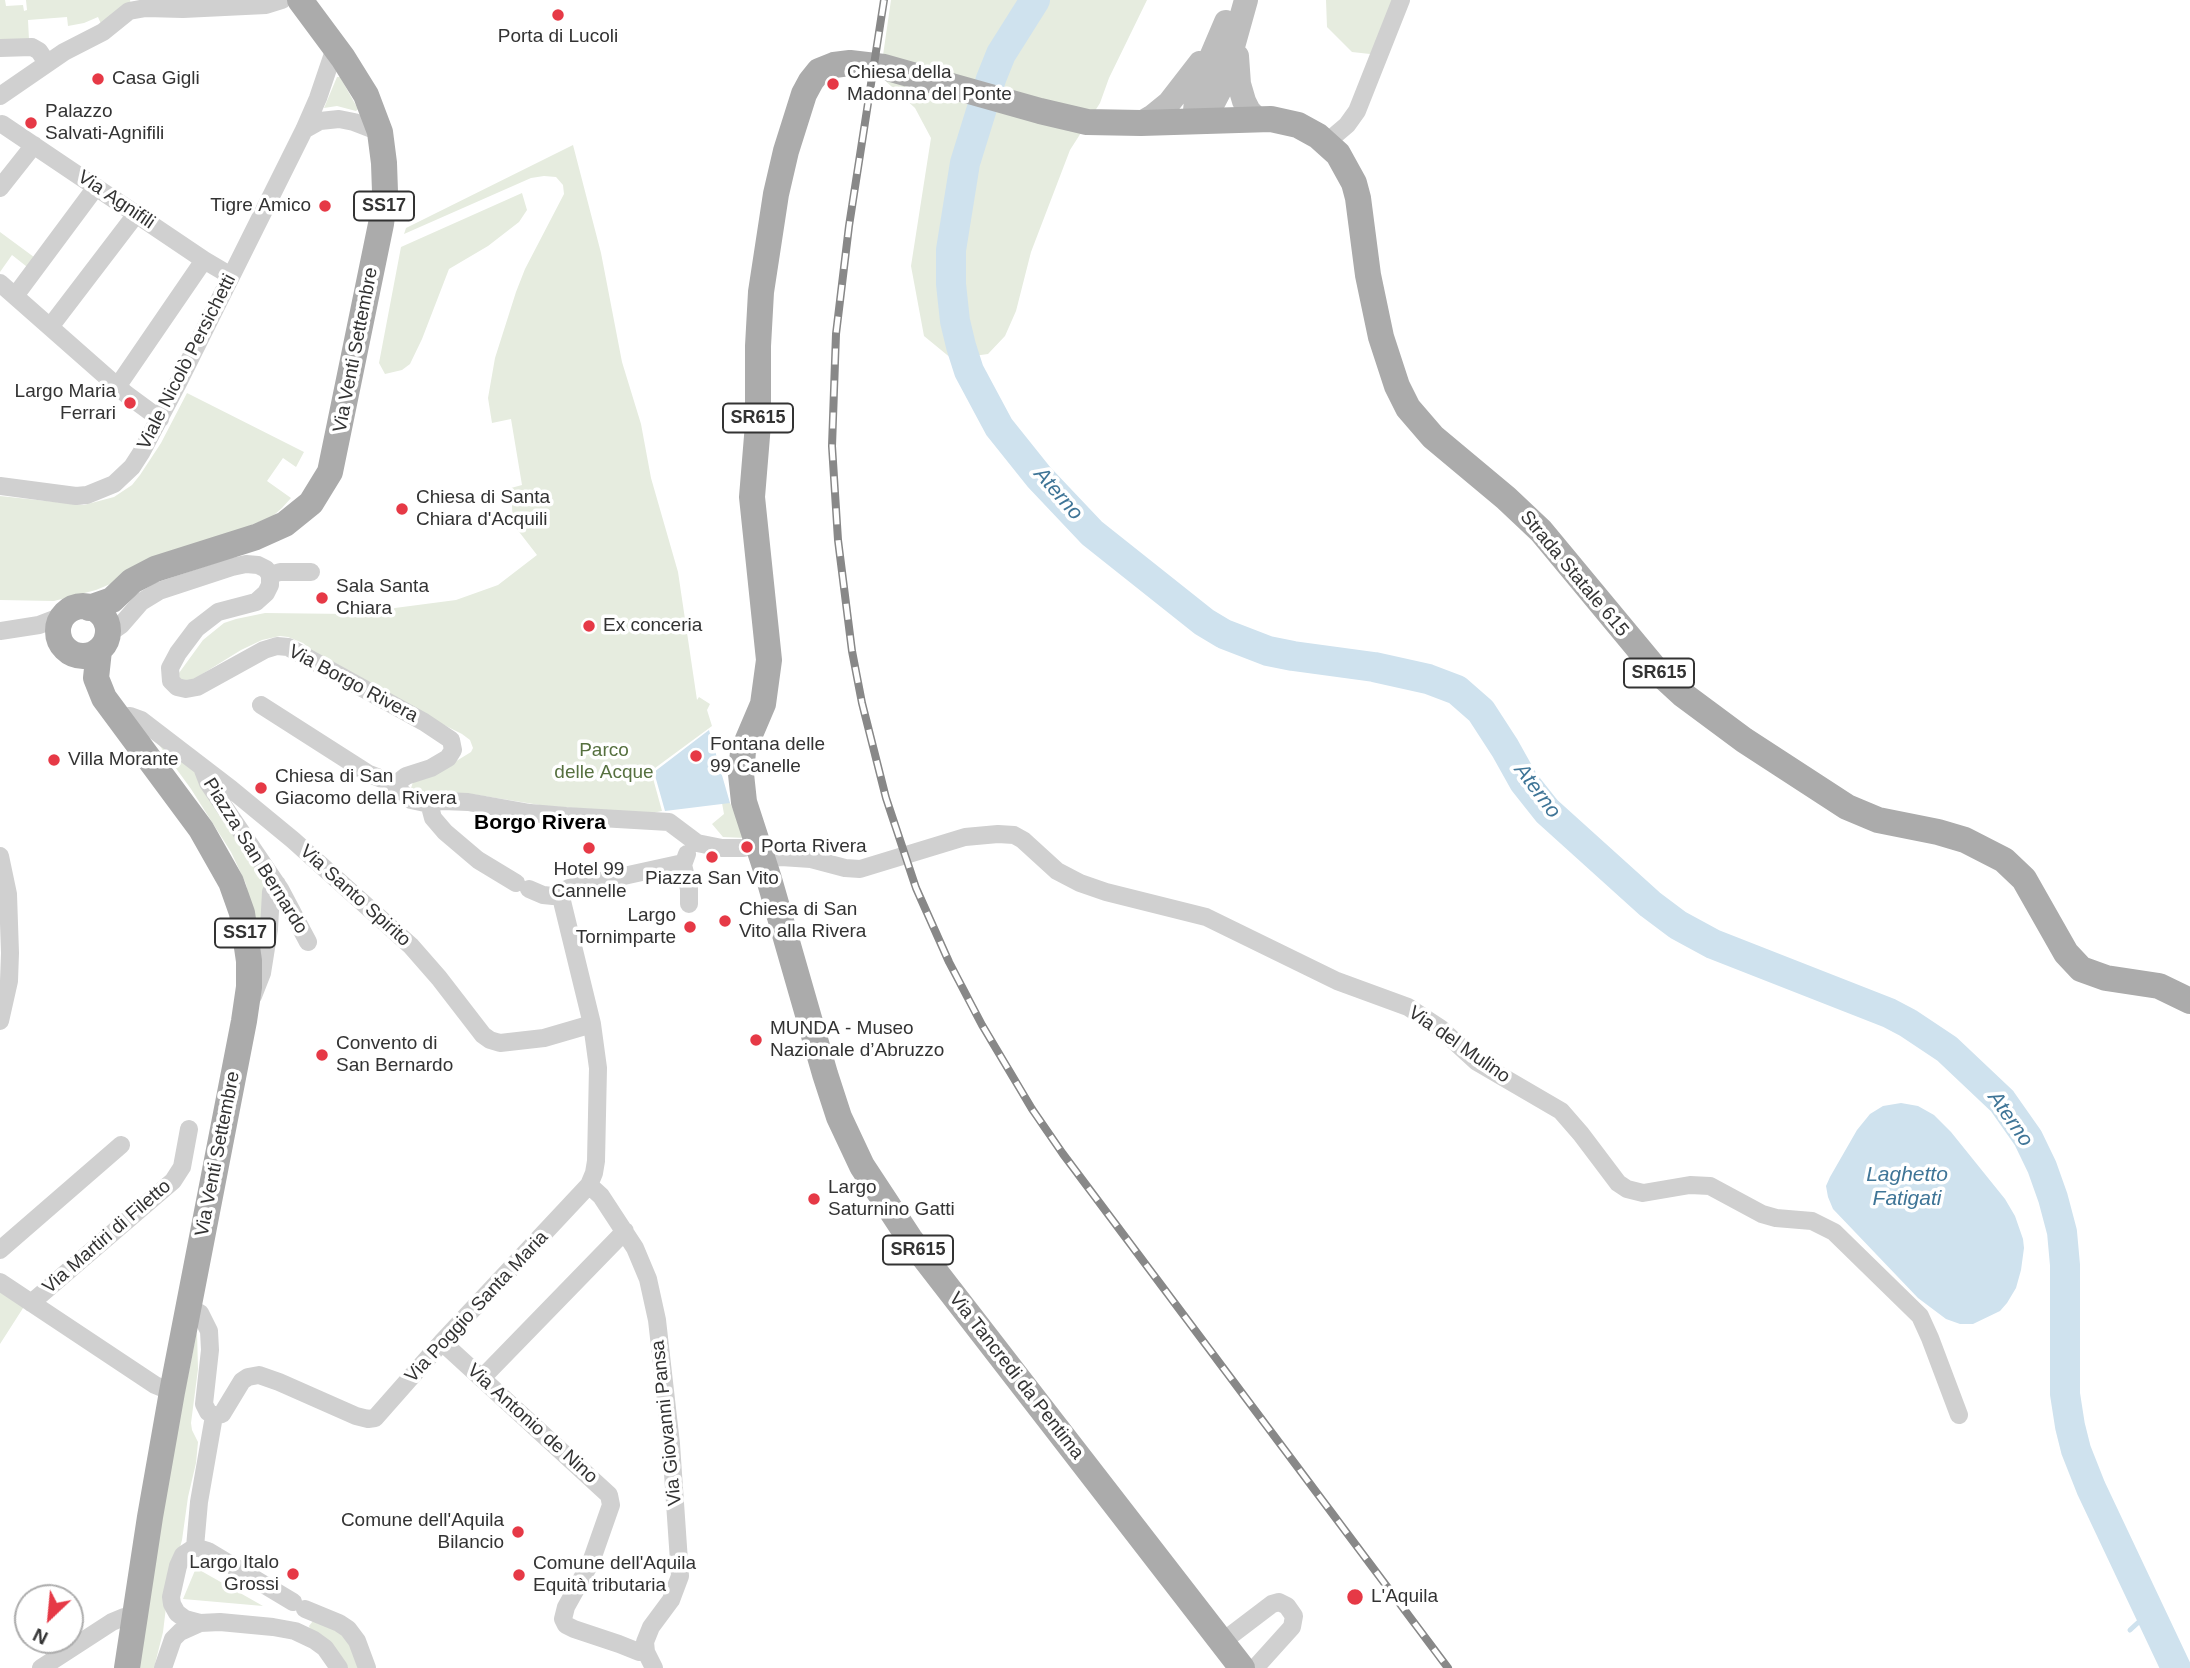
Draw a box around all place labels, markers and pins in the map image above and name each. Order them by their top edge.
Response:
marker: Porta di Lucoli [550,7,566,23]
place label: Porta di Lucoli [498,26,618,48]
place label: Chiesa della Madonna del Ponte [847,62,1012,106]
place label: Casa Gigli [112,68,200,90]
marker: Casa Gigli [90,71,106,87]
marker: Chiesa della Madonna del Ponte [825,76,841,92]
place label: Palazzo Salvati-Agnifili [45,101,164,145]
marker: Palazzo Salvati-Agnifili [23,115,39,131]
place label: Tigre Amico [210,195,311,217]
marker: Tigre Amico [317,198,333,214]
place label: Largo Maria Ferrari [15,381,116,425]
marker: Largo Maria Ferrari [122,395,138,411]
place label: Chiesa di Santa Chiara d'Acquili [416,487,550,531]
marker: Chiesa di Santa Chiara d'Acquili [394,501,410,517]
place label: Sala Santa Chiara [336,576,429,620]
marker: Sala Santa Chiara [314,590,330,606]
place label: Ex conceria [603,615,702,637]
marker: Ex conceria [581,618,597,634]
place label: Fontana delle 99 Canelle [710,734,825,778]
marker: Fontana delle 99 Canelle [688,748,704,764]
place label: Villa Morante [68,749,179,771]
marker: Villa Morante [46,752,62,768]
place label: Chiesa di San Giacomo della Rivera [275,766,457,810]
marker: Chiesa di San Giacomo della Rivera [253,780,269,796]
place label: Porta Rivera [761,836,867,858]
marker: Porta Rivera [739,839,755,855]
marker: Hotel 99 Cannelle [581,840,597,856]
marker: Piazza San Vito [704,849,720,865]
place label: Hotel 99 Cannelle [552,859,626,903]
place label: Piazza San Vito [645,868,779,890]
place label: Chiesa di San Vito alla Rivera [739,899,866,943]
place label: Largo Tornimparte [576,905,676,949]
marker: Chiesa di San Vito alla Rivera [717,913,733,929]
marker: Largo Tornimparte [682,919,698,935]
place label: MUNDA - Museo Nazionale d’Abruzzo [770,1018,944,1062]
marker: MUNDA - Museo Nazionale d’Abruzzo [748,1032,764,1048]
place label: Convento di San Bernardo [336,1033,453,1077]
marker: Convento di San Bernardo [314,1047,330,1063]
place label: Largo Saturnino Gatti [828,1177,955,1221]
marker: Largo Saturnino Gatti [806,1191,822,1207]
place label: Comune dell'Aquila Bilancio [341,1510,504,1554]
marker: Comune dell'Aquila Bilancio [510,1524,526,1540]
place label: Largo Italo Grossi [189,1552,279,1596]
place label: Comune dell'Aquila Equità tributaria [533,1553,696,1597]
marker: Largo Italo Grossi [285,1566,301,1582]
marker: Comune dell'Aquila Equità tributaria [511,1567,527,1583]
place label: L'Aquila [1371,1586,1438,1608]
marker: L'Aquila [1345,1587,1365,1607]

